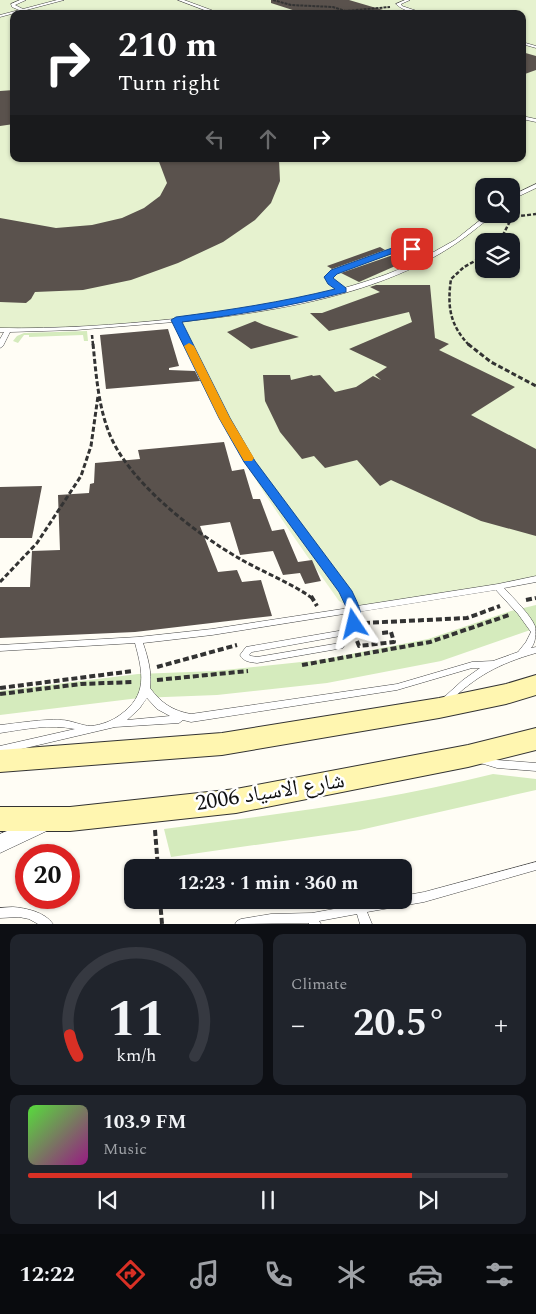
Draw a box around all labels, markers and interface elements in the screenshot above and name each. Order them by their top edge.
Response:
text: 210 m [118,19,217,72]
icon: right [35,30,100,95]
text: Turn right [118,67,220,100]
icon: left [201,125,229,153]
icon: ahead [254,125,282,153]
icon: right [307,125,335,153]
map controls [475,178,520,278]
button: search [475,178,520,223]
pin [391,228,433,270]
button: layers [475,233,520,278]
icon: arrive [398,235,426,263]
position arrow [327,597,379,649]
street label: شارع الاسياد 2006 [193,764,347,820]
speed limit sign: 20 [15,844,80,909]
text: 12:23 · 1 min · 360 m [178,869,358,898]
text: Climate [291,972,347,996]
text: 11 [107,980,166,1059]
text: 20.5° [353,995,446,1053]
text: − [291,1004,305,1047]
text: + [494,1004,508,1047]
text: km/h [116,1042,157,1069]
text: 103.9 FM [103,1108,186,1137]
text: Music [103,1137,147,1161]
icon: previous [94,1186,122,1214]
icon: pause [254,1186,282,1214]
icon: next [414,1186,442,1214]
icon: directions [113,1257,148,1292]
icon: music [187,1257,222,1292]
icon: phone [261,1257,296,1292]
icon: climate [334,1257,369,1292]
icon: car [408,1257,443,1292]
icon: filters [482,1257,517,1292]
text: 12:22 [19,1258,75,1291]

